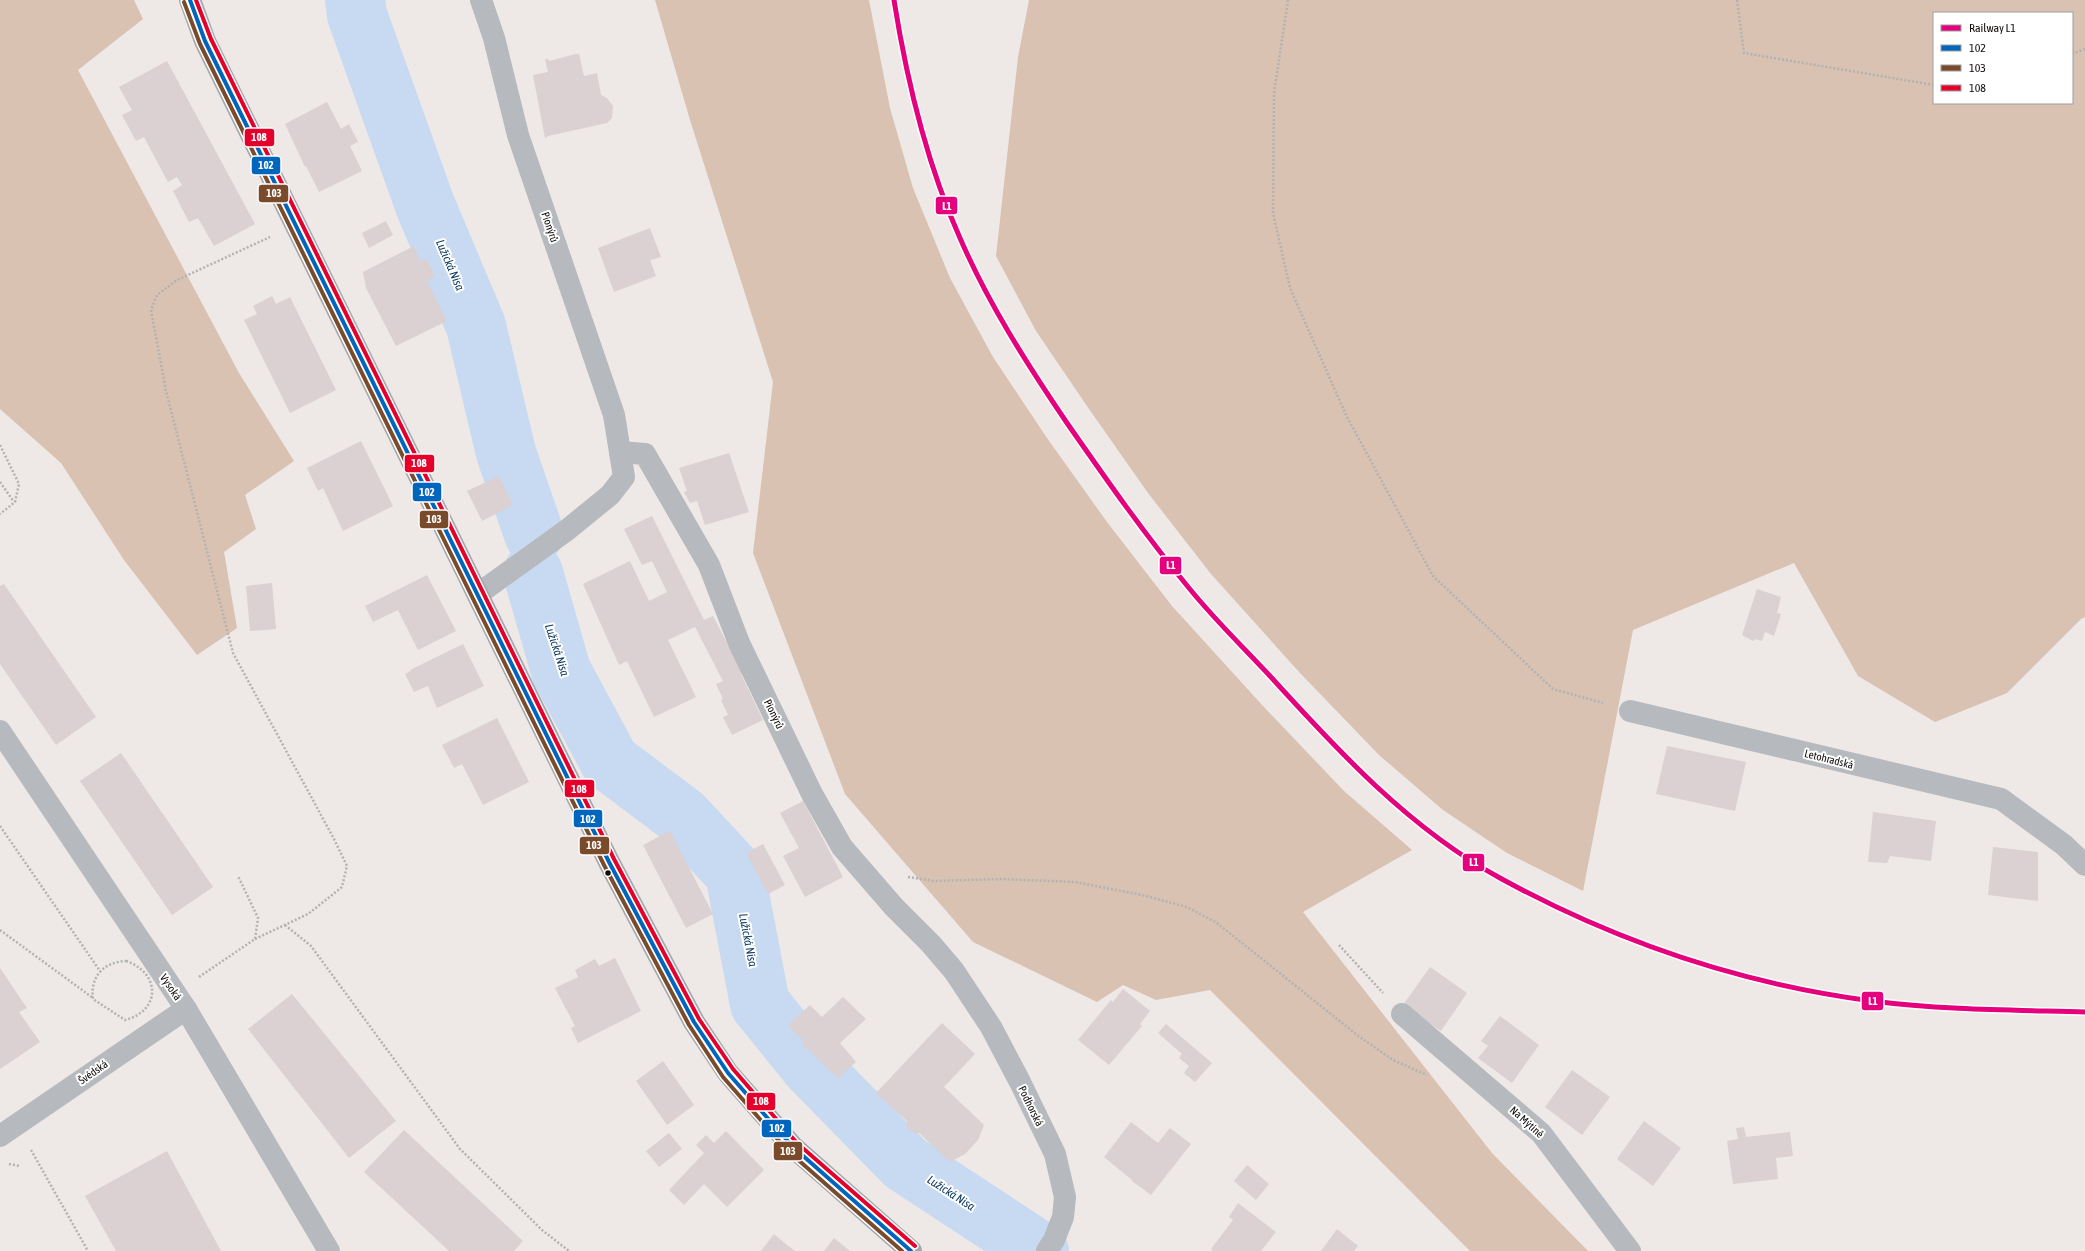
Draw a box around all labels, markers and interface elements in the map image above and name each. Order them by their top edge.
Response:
legend [1933,12,2073,104]
text: Railway L1 [1969,21,2016,35]
text: 102 [1969,41,1986,55]
text: 103 [1969,61,1986,75]
text: 108 [1969,81,1986,95]
line badge: 108 [244,128,275,147]
text: 108 [251,131,267,143]
line badge: 102 [251,156,281,175]
text: 102 [258,159,274,171]
line badge: 103 [258,184,289,203]
text: 103 [266,187,282,199]
line badge: L1 [935,196,958,215]
text: L1 [942,200,952,212]
street label: Pionýrů [539,210,561,244]
water label: Lužická Nisa [433,237,467,293]
line badge: 108 [404,454,435,473]
text: 108 [411,457,427,469]
line badge: 102 [412,482,442,502]
text: 102 [419,486,435,498]
line badge: 103 [419,510,449,529]
text: 103 [426,513,442,525]
line badge: L1 [1159,556,1182,575]
text: L1 [1166,559,1176,571]
water label: Lužická Nisa [542,622,572,678]
street label: Pionýrů [762,697,786,731]
street label: Letohradská [1803,747,1855,771]
line badge: 108 [564,779,595,798]
text: 108 [571,783,587,795]
line badge: 102 [573,809,603,828]
text: 102 [580,813,596,825]
line badge: 103 [579,836,610,855]
text: 103 [586,839,602,851]
line badge: L1 [1462,853,1485,872]
text: L1 [1469,856,1479,868]
unlabelled marker [603,868,613,878]
water label: Lužická Nisa [736,912,760,968]
street label: Vysoká [158,972,184,1002]
line badge: L1 [1861,991,1884,1011]
text: L1 [1868,995,1878,1007]
street label: Švédská [76,1058,110,1086]
street label: Podhorská [1016,1084,1046,1128]
line badge: 108 [746,1092,776,1111]
text: 108 [753,1095,769,1107]
street label: Na Mýtině [1508,1104,1546,1140]
line badge: 102 [761,1119,792,1138]
text: 102 [769,1122,785,1134]
line badge: 103 [773,1141,803,1161]
text: 103 [780,1145,796,1157]
water label: Lužická Nisa [925,1172,978,1214]

